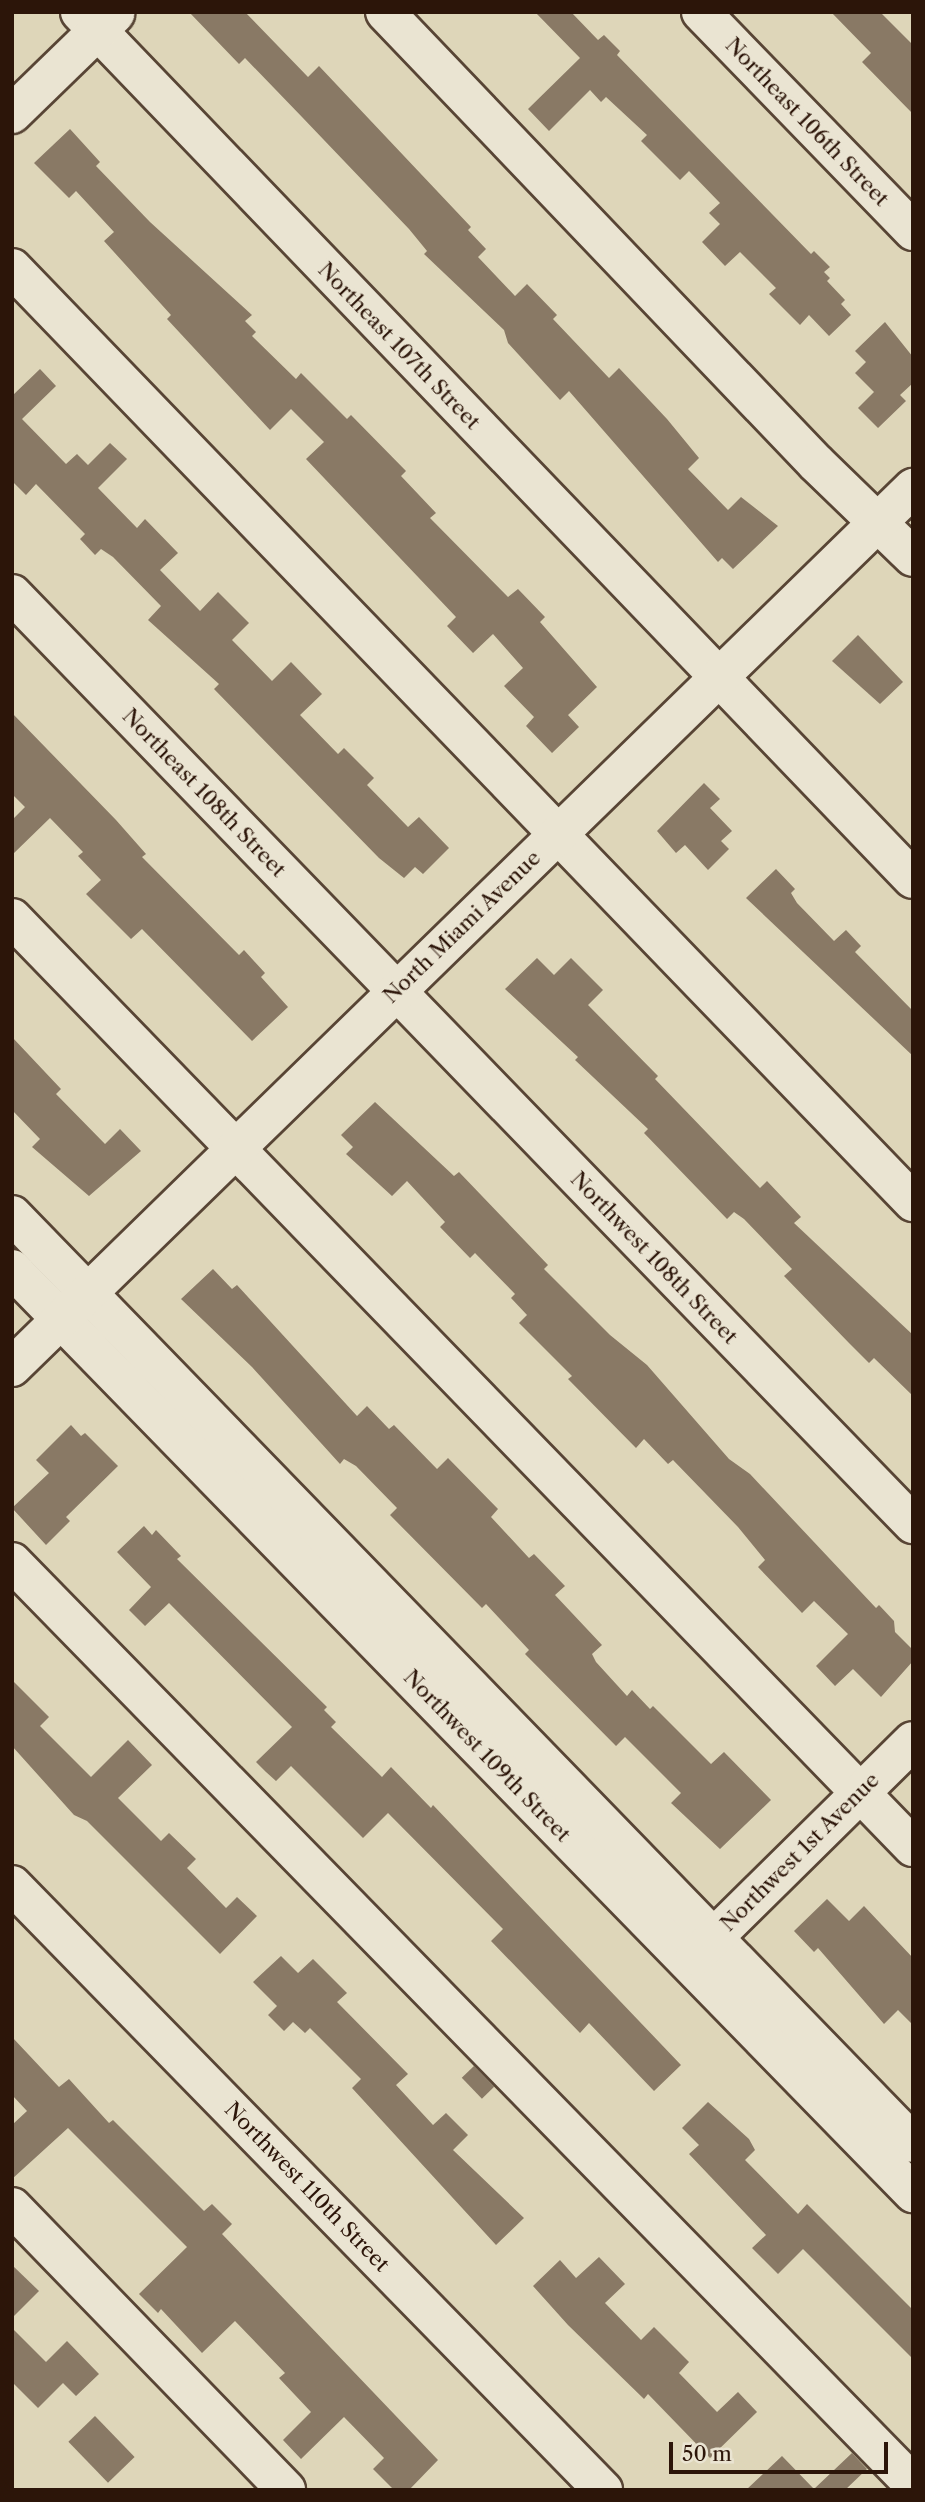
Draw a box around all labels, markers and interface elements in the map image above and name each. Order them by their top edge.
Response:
street label: Northeast 106th Street [720,33,894,211]
street label: Northeast 107th Street [313,257,485,435]
street label: Northeast 108th Street [117,704,291,882]
street label: North Miami Avenue [378,845,546,1009]
street label: Northwest 108th Street [565,1167,743,1349]
street label: Northwest 109th Street [398,1665,576,1847]
street label: Northwest 1st Avenue [715,1767,885,1937]
street label: Northwest 110th Street [220,2097,394,2277]
scale bar [673,2428,892,2472]
text: 50 m [682,2441,732,2466]

